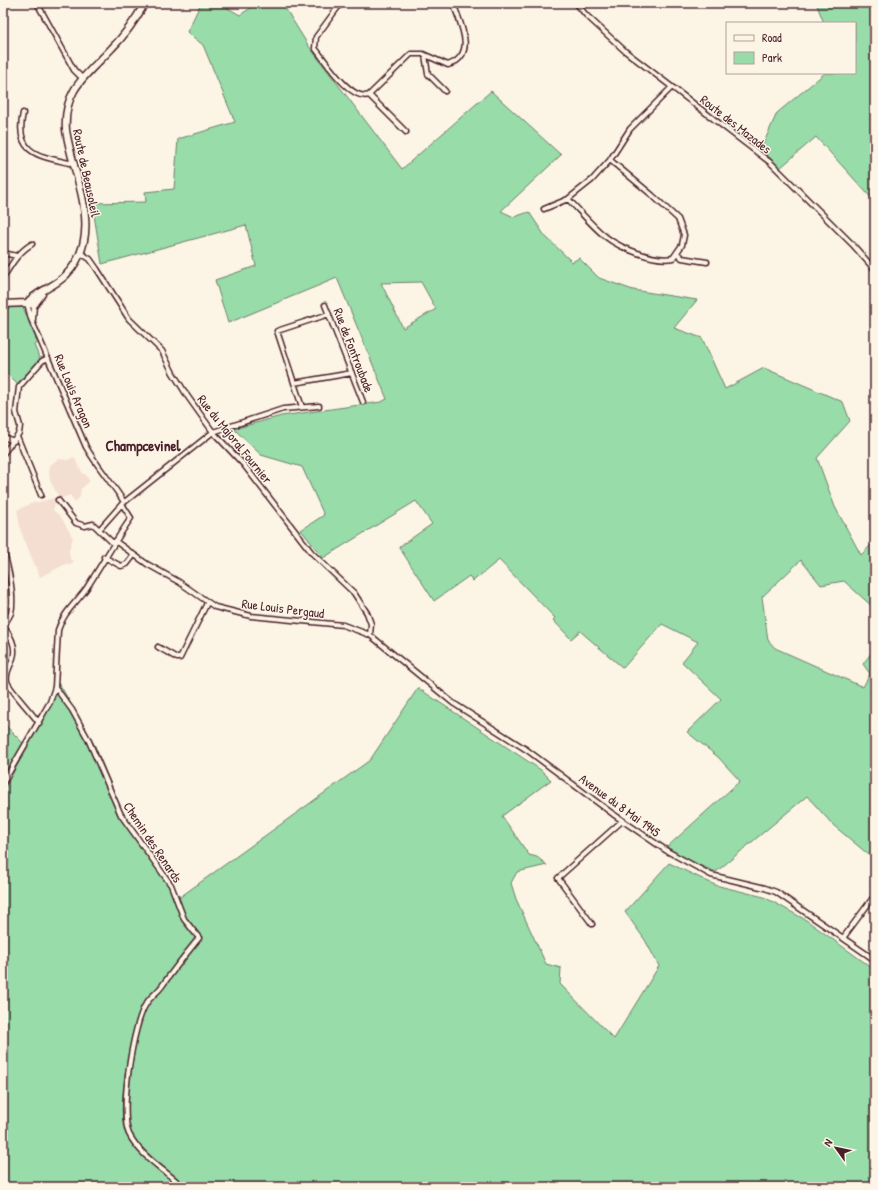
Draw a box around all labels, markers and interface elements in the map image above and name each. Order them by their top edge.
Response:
legend [726,22,856,74]
text: Road [762,29,782,46]
text: Park [762,49,782,66]
street label: Route des Mazades [697,90,775,158]
street label: Route de Beausoleil [69,127,105,219]
street label: Rue de Fontroubade [330,305,378,395]
street label: Rue Louis Aragon [50,351,98,431]
street label: Rue du Majoral Fournier [194,391,276,487]
district label: Champcevinel [106,435,181,457]
street label: Rue Louis Pergaud [241,594,325,622]
street label: Avenue du 8 Mai 1945 [576,769,665,841]
street label: Chemin des Renards [119,798,187,886]
north arrow [816,1128,856,1168]
text: N [820,1136,835,1149]

